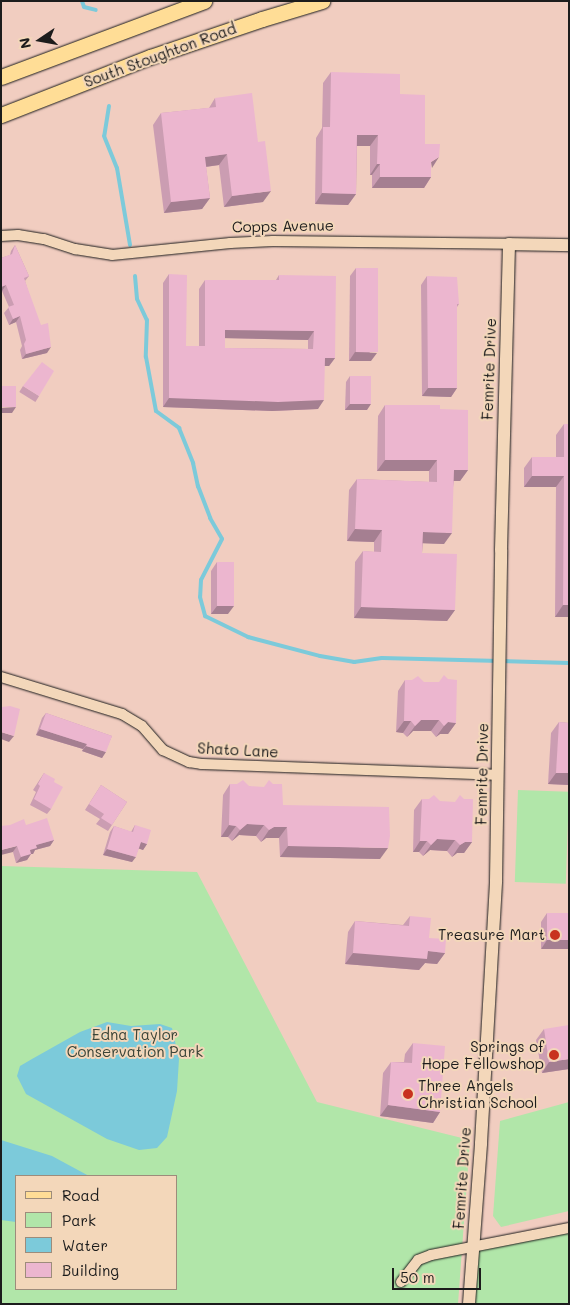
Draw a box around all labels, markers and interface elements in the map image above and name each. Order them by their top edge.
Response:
north arrow [15,15,65,65]
street label: South Stoughton Road [81,19,239,91]
text: N [14,36,35,50]
street label: Copps Avenue [232,216,334,236]
street label: Femrite Drive [478,318,500,420]
street label: Femrite Drive [472,723,492,825]
street label: Shato Lane [197,739,279,761]
place label: Treasure Mart [438,926,545,944]
marker: Treasure Mart [549,929,561,941]
park label: Edna Taylor Conservation Park [67,1025,203,1060]
place label: Springs of Hope Fellowshop [421,1037,544,1072]
marker: Springs of Hope Fellowshop [548,1049,560,1061]
place label: Three Angels Christian School [418,1076,538,1111]
marker: Three Angels Christian School [402,1088,414,1100]
street label: Femrite Drive [449,1126,475,1230]
legend [15,1175,178,1290]
text: Road [62,1185,99,1205]
text: Park [62,1210,96,1230]
text: Water [62,1235,108,1255]
scale bar [395,1258,484,1290]
text: Building [62,1260,119,1280]
text: 50 m [400,1267,435,1287]

